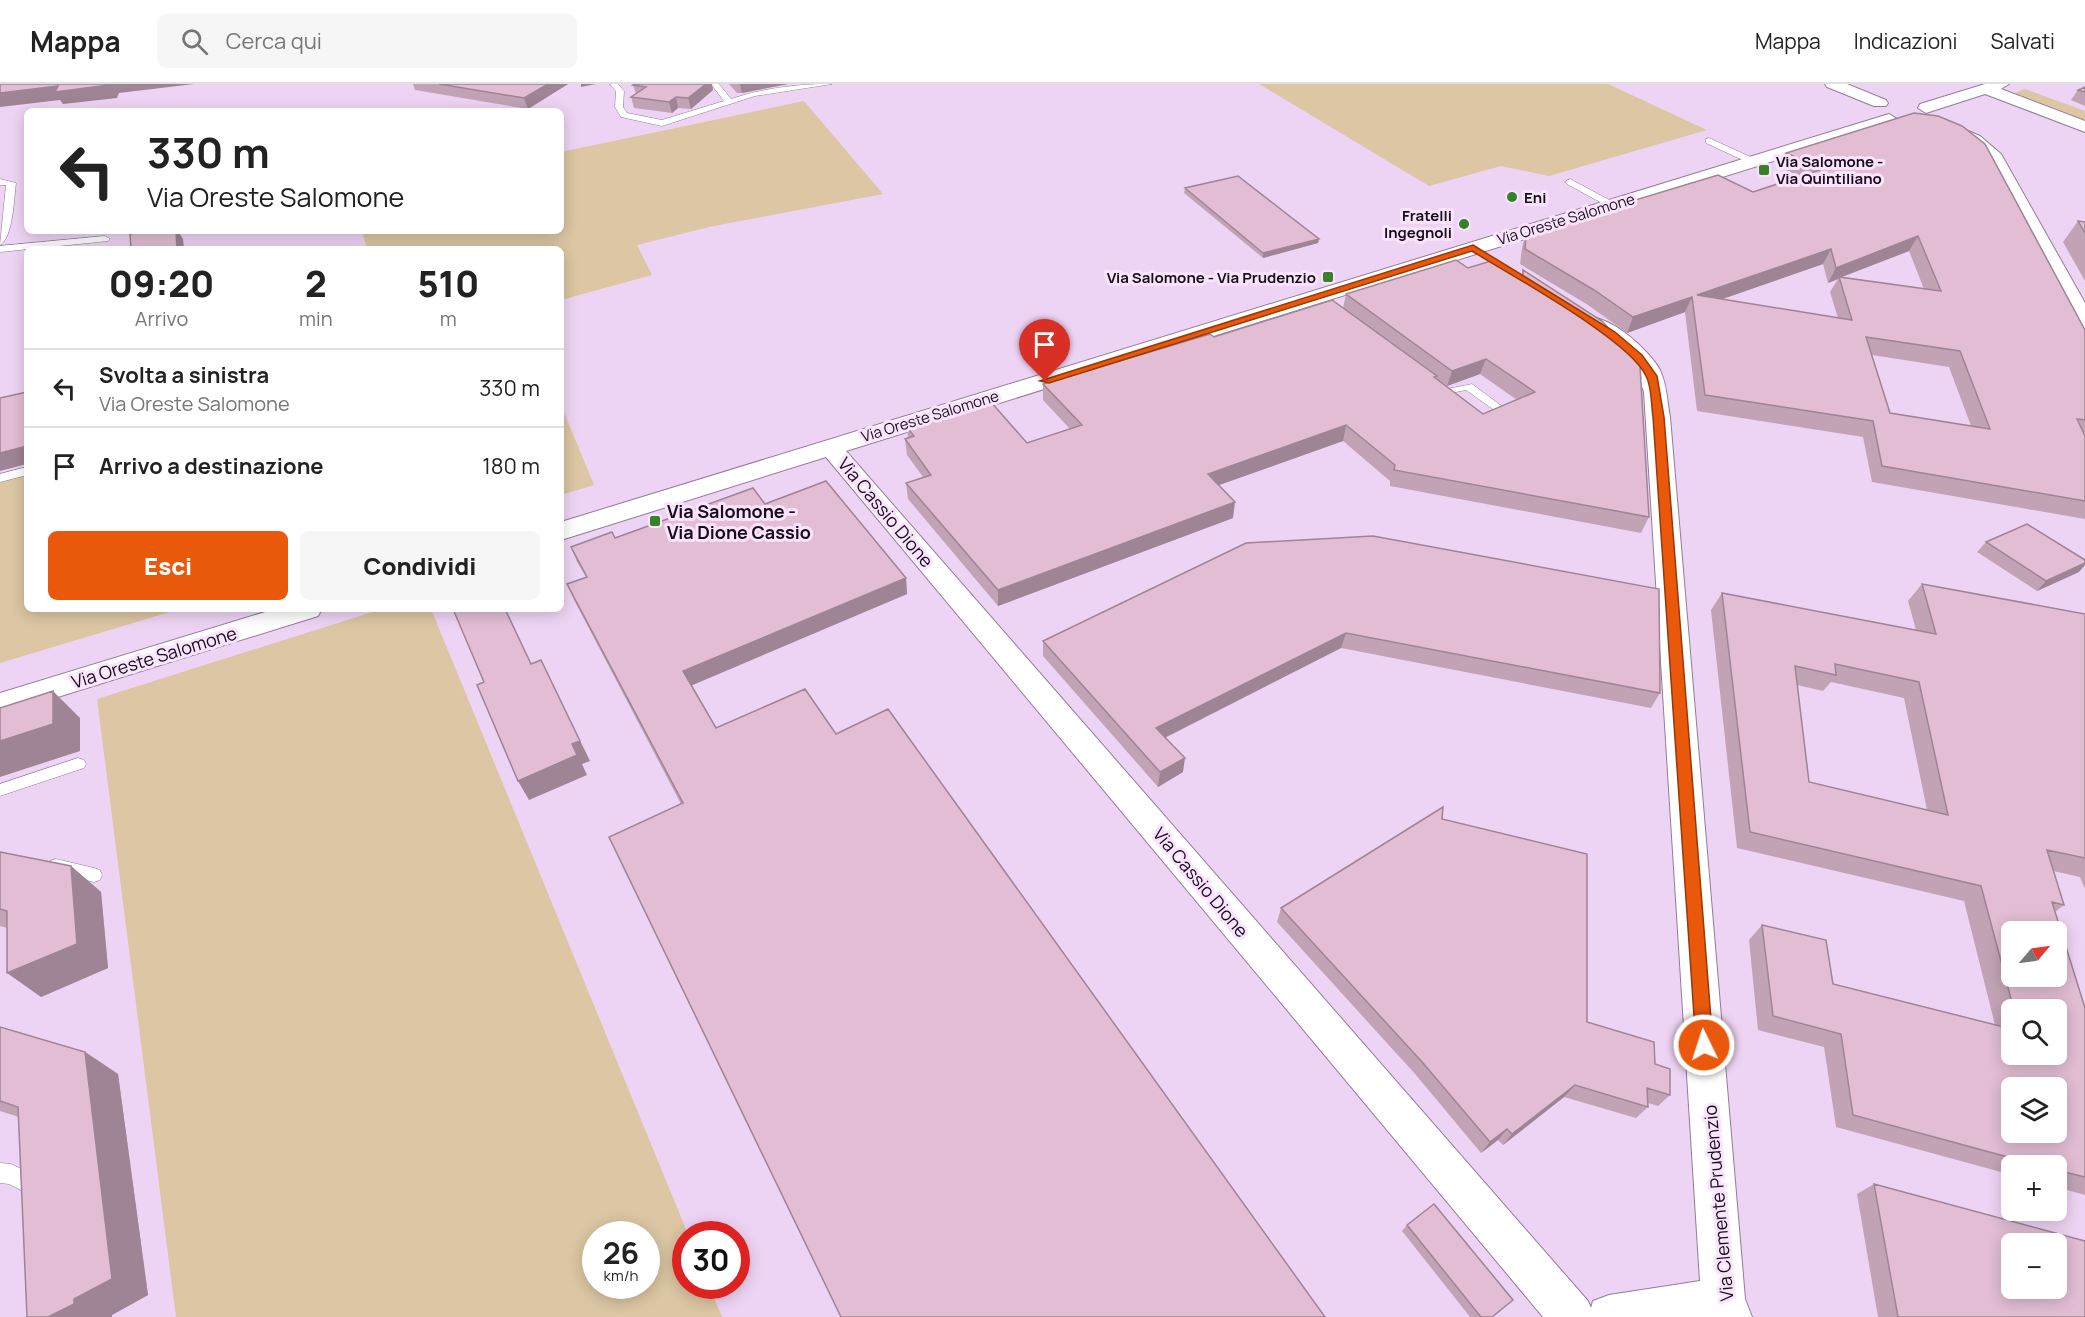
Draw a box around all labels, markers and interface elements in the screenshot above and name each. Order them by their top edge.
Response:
search box [157,14,577,68]
text: Mappa [30,22,121,60]
icon: search [178,25,211,58]
text: Cerca qui [226,26,322,56]
text: Mappa [1755,27,1821,55]
text: Indicazioni [1854,27,1957,55]
text: Salvati [1990,27,2055,55]
text: 330 m [147,123,270,181]
icon: left [48,132,126,210]
place label: Via Salomone - Via Quintiliano [1776,151,1883,189]
marker: Via Salomone - Via Quintiliano [1757,163,1771,177]
text: Via Oreste Salomone [147,178,404,215]
place label: Eni [1524,187,1546,208]
street label: Via Oreste Salomone [1495,188,1638,250]
marker: Eni [1505,190,1519,204]
place label: Fratelli Ingegnoli [1384,205,1452,243]
marker: Fratelli Ingegnoli [1457,217,1471,231]
text: 09:20 [109,259,214,308]
text: 2 [305,259,327,308]
text: 510 [417,259,479,308]
place label: Via Salomone - Via Prudenzio [1107,267,1316,288]
marker: Via Salomone - Via Prudenzio [1321,270,1335,284]
text: Arrivo [135,305,188,332]
text: min [299,305,333,332]
text: m [440,305,457,332]
pin [1019,319,1070,381]
icon: arrive [1028,328,1061,361]
text: Svolta a sinistra [99,360,269,390]
icon: left [48,372,81,405]
text: 330 m [479,373,540,403]
street label: Via Oreste Salomone [859,385,1002,447]
text: Via Oreste Salomone [99,390,290,417]
icon: arrive [48,450,81,483]
text: Arrivo a destinazione [99,451,323,481]
text: 180 m [482,451,540,481]
street label: Via Cassio Dione [833,452,939,572]
place label: Via Salomone - Via Dione Cassio [667,499,811,544]
marker: Via Salomone - Via Dione Cassio [648,514,662,528]
button: Esci [48,531,288,600]
button: Condividi [300,531,540,600]
street label: Via Oreste Salomone [68,620,240,694]
street label: Via Cassio Dione [1148,822,1254,942]
north arrow [2001,921,2067,987]
map controls [2001,921,2067,1299]
button: search [2001,999,2067,1065]
position arrow [1672,1013,1736,1077]
button: layers [2001,1077,2067,1143]
street label: Via Clemente Prudenzio [1697,1104,1739,1302]
button: + [2001,1155,2067,1221]
speed limit sign: 30 [672,1221,750,1299]
text: 26 [603,1232,639,1273]
button: − [2001,1233,2067,1299]
text: km/h [604,1265,638,1286]

